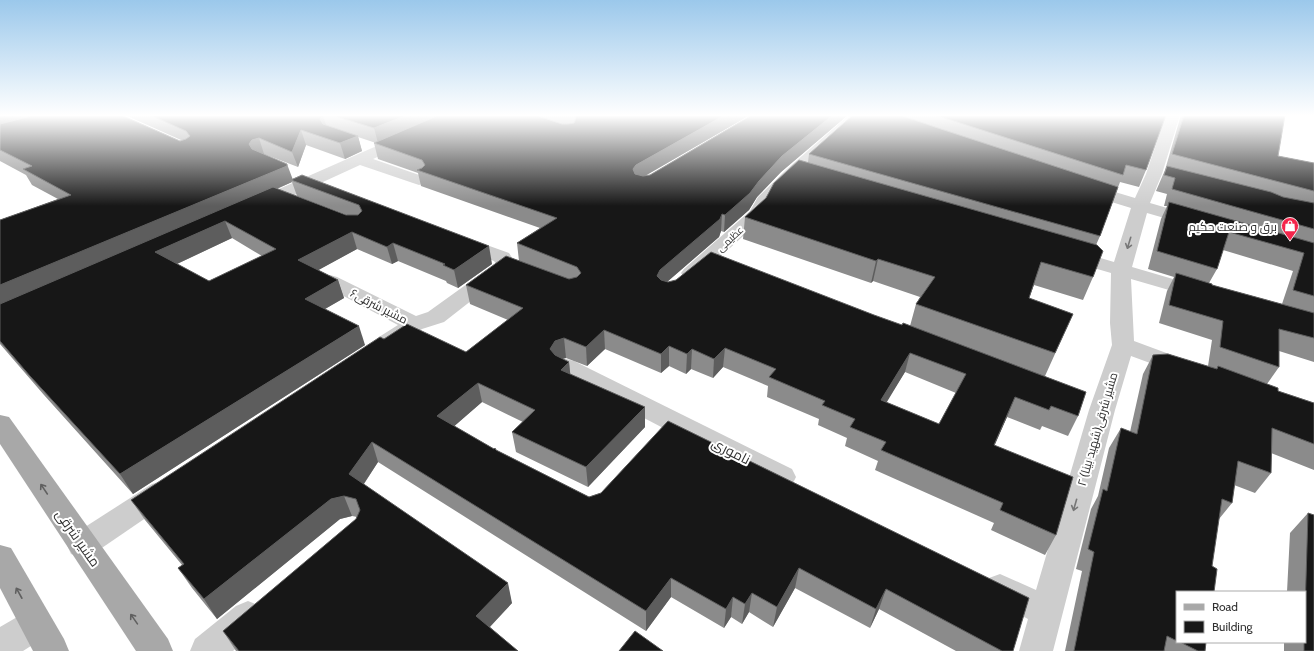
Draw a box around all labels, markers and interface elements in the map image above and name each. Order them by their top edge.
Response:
shop icon: برق و صنعت حکیم [1280,216,1300,241]
place label: برق و صنعت حکیم [1188,219,1277,235]
street label: عظیمی [714,223,746,255]
one-way arrow [1125,237,1132,250]
street label: ۶مشیر شرقی [348,285,410,327]
street label: ۲ مشیر شرقی(شهید بینا) [1074,370,1120,488]
street label: ناموری [709,434,753,468]
one-way arrow [40,484,48,495]
one-way arrow [1071,499,1078,512]
street label: مشیر شرقی [52,506,104,570]
one-way arrow [15,587,23,599]
legend [1176,591,1306,643]
text: Road [1212,599,1238,614]
one-way arrow [130,614,138,625]
text: Building [1212,619,1254,634]

